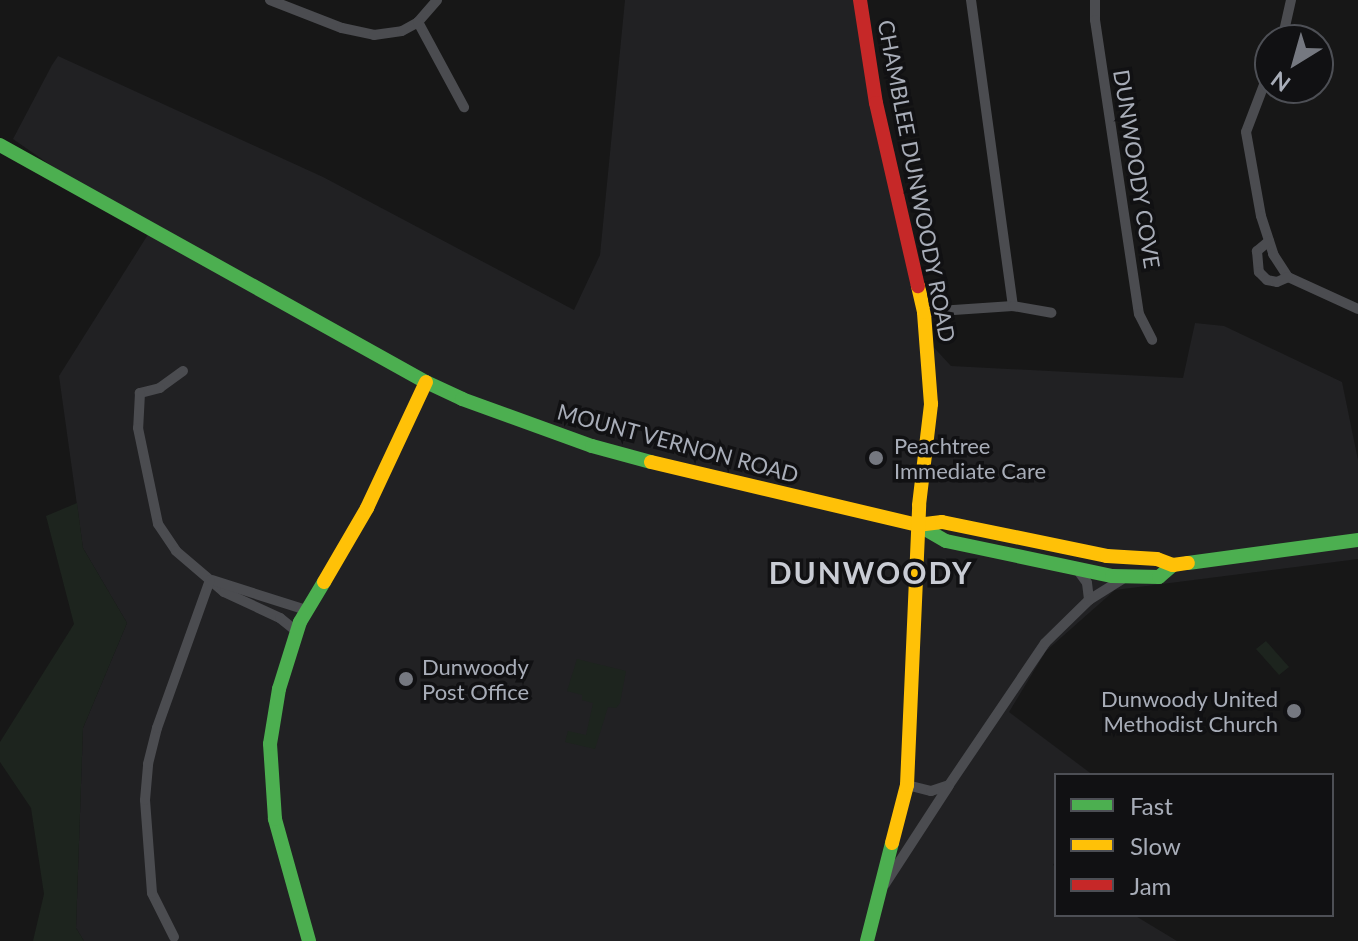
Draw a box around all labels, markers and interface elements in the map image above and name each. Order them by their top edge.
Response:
street label: CHAMBLEE DUNWOODY ROAD [873,17,961,345]
north arrow [1254,24,1334,104]
text: N [1266,66,1295,98]
street label: DUNWOODY COVE [1108,67,1166,271]
street label: MOUNT VERNON ROAD [554,398,802,488]
place label: Peachtree Immediate Care [894,432,1046,484]
marker: Peachtree Immediate Care [865,447,887,469]
district label: DUNWOODY [769,554,973,590]
place label: Dunwoody Post Office [422,653,529,704]
marker: Dunwoody Post Office [397,670,415,688]
place label: Dunwoody United Methodist Church [1100,685,1278,736]
marker: Dunwoody United Methodist Church [1285,702,1303,720]
legend [1054,773,1334,917]
text: Fast [1130,791,1173,820]
text: Slow [1130,831,1181,860]
text: Jam [1130,871,1171,900]

